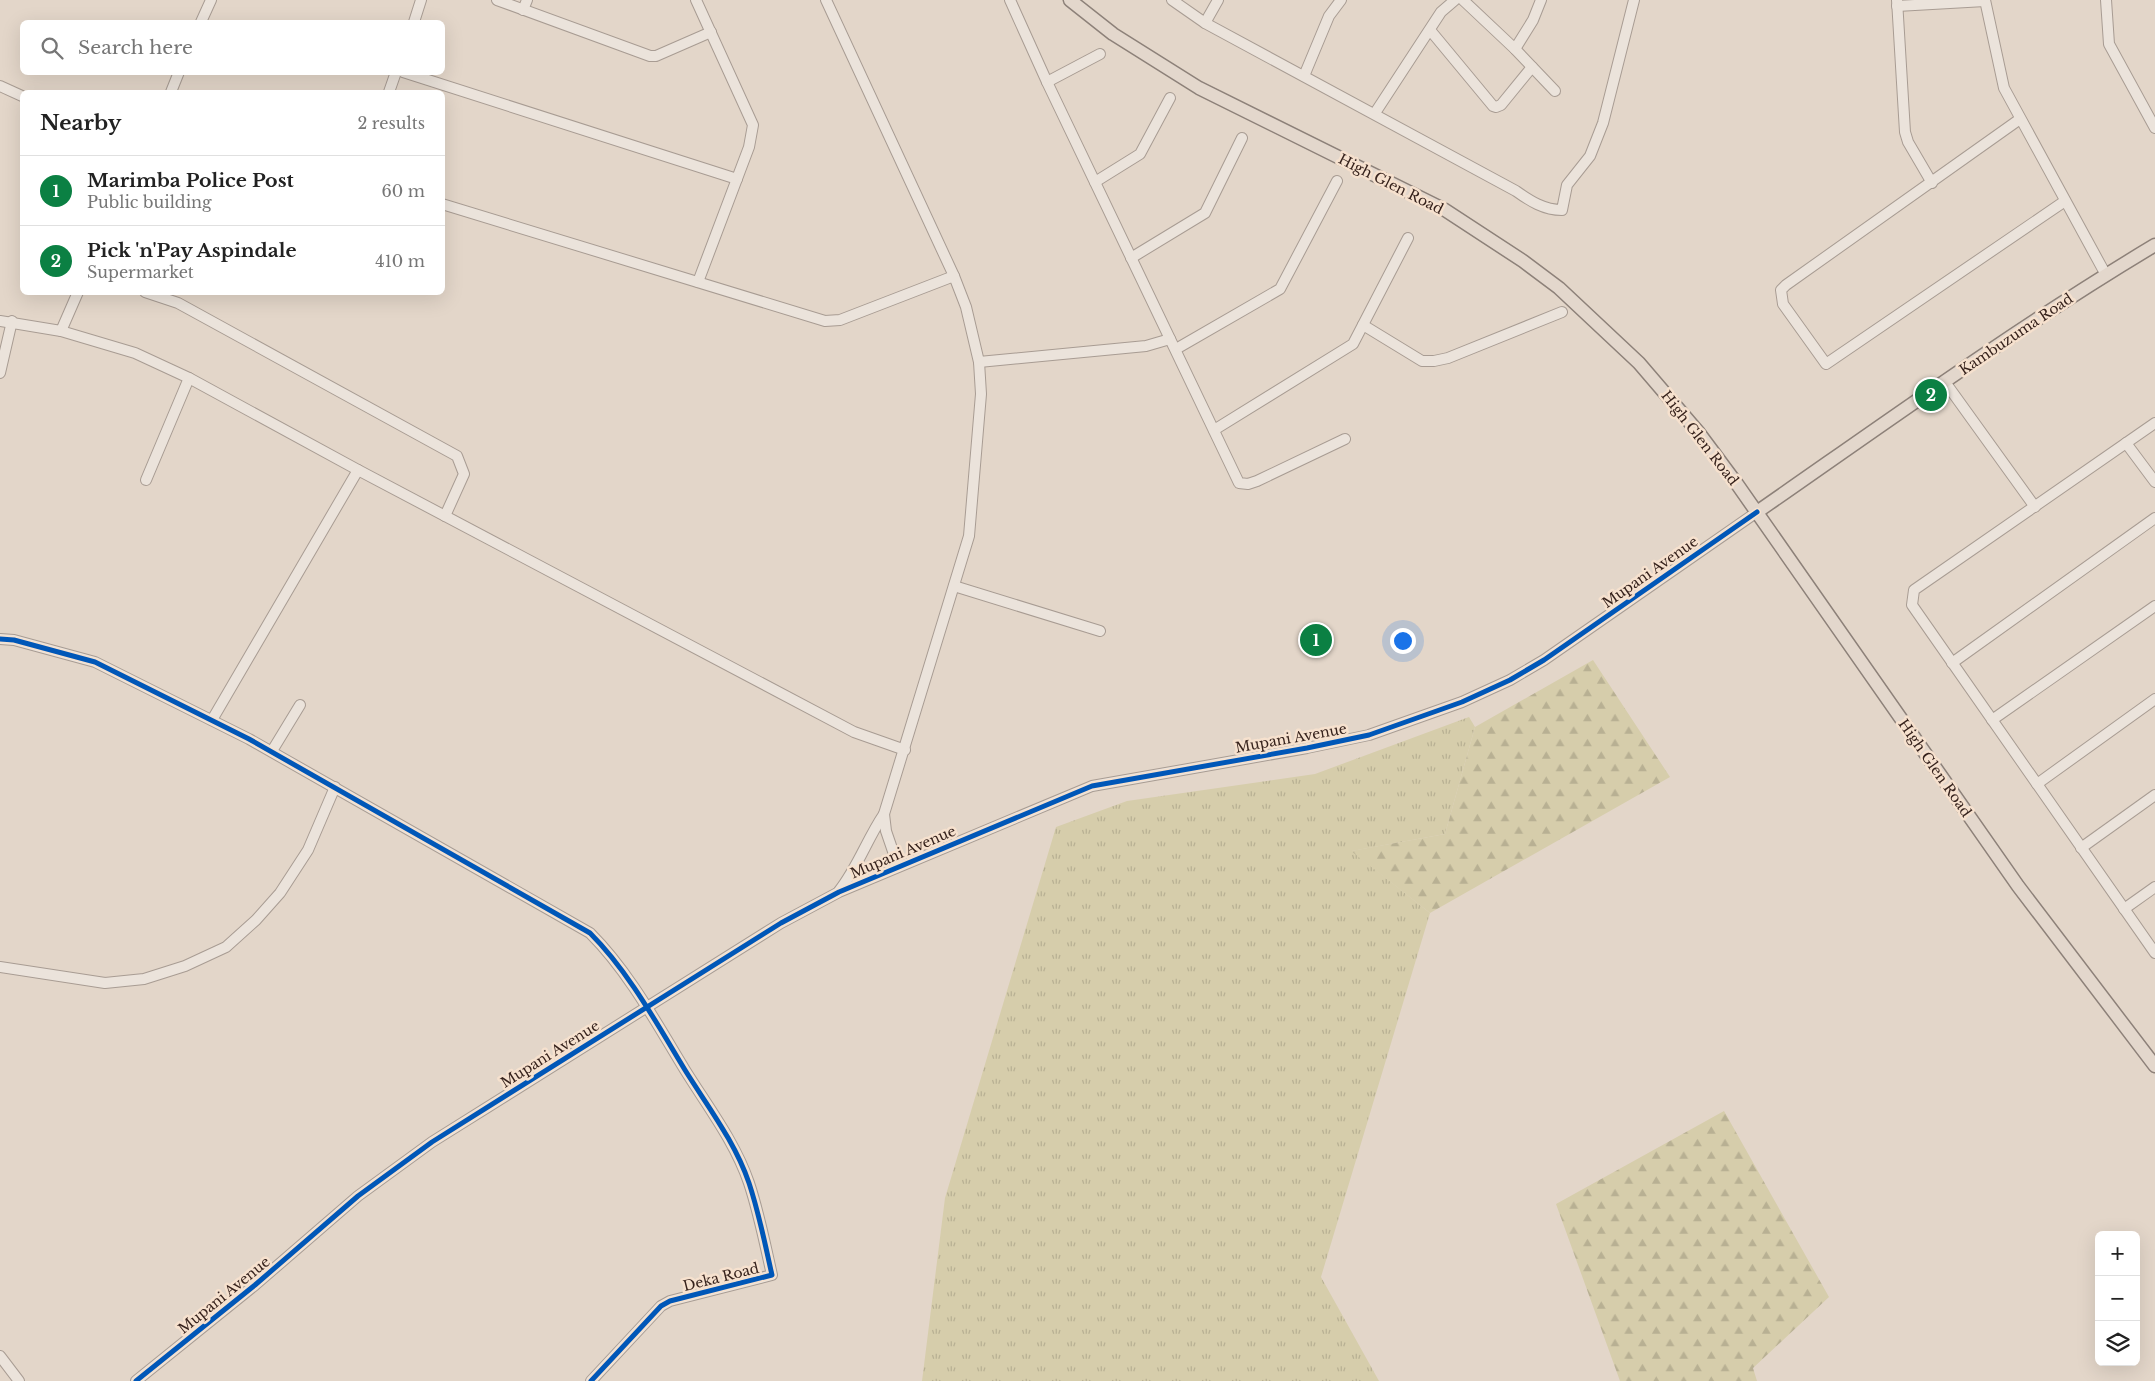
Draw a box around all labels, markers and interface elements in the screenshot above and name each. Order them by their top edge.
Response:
search box [20,20,445,75]
icon: search [38,34,66,62]
text: Search here [78,36,193,59]
text: Nearby [40,110,121,136]
text: 2 results [357,113,425,133]
street label: High Glen Road [1335,150,1447,218]
text: Marimba Police Post [87,169,294,192]
text: 1 [53,181,59,201]
text: 60 m [382,181,425,201]
text: Public building [87,192,212,212]
text: Pick 'n'Pay Aspindale [87,239,297,262]
text: 2 [51,251,61,271]
text: 410 m [375,251,425,271]
text: Supermarket [87,262,194,282]
street label: Kambuzuma Road [1956,289,2077,379]
pin: 2 [1915,376,1947,414]
street label: High Glen Road [1657,387,1743,489]
street label: Mupani Avenue [1599,532,1701,612]
pin: 1 [1300,621,1332,659]
your location [1390,628,1416,654]
street label: High Glen Road [1895,716,1976,821]
street label: Mupani Avenue [1234,719,1348,757]
street label: Mupani Avenue [848,822,958,882]
street label: Mupani Avenue [497,1016,603,1092]
map controls [2095,1231,2140,1366]
button: + [2095,1231,2140,1276]
street label: Mupani Avenue [175,1253,273,1337]
street label: Deka Road [681,1259,761,1295]
button: − [2095,1276,2140,1321]
button: layers [2095,1321,2140,1366]

